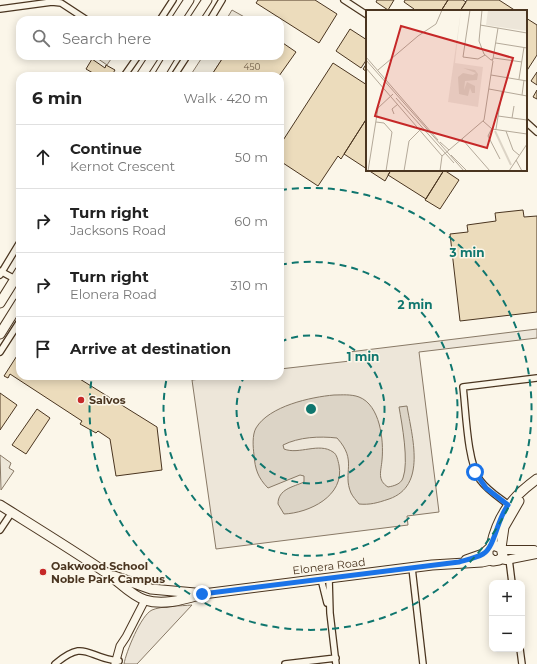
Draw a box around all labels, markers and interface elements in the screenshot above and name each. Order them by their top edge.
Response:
inset map [366,10,527,171]
search box [16,16,284,60]
icon: search [30,27,52,49]
text: Search here [62,29,151,48]
house number: 450 [244,61,261,72]
text: 6 min [32,88,82,108]
text: Walk · 420 m [184,90,268,106]
text: Continue [70,139,142,158]
icon: ahead [32,146,54,168]
text: 50 m [235,149,268,165]
text: Kernot Crescent [70,158,175,174]
text: Turn right [70,203,149,222]
icon: right [32,210,54,232]
text: 60 m [234,213,268,229]
text: Jacksons Road [70,222,166,238]
text: 3 min [449,245,485,260]
text: Turn right [70,267,149,286]
icon: right [32,274,54,296]
text: 310 m [230,277,268,293]
text: Elonera Road [70,286,157,302]
text: 2 min [398,297,432,312]
icon: arrive [32,338,54,360]
text: Arrive at destination [70,339,231,358]
text: 1 min [347,349,379,364]
place label: Salvos [89,393,126,407]
marker: Salvos [76,395,86,405]
centre of rings [304,402,318,416]
route start [466,463,484,481]
street label: Elonera Road [292,555,366,577]
place label: Oakwood School Noble Park Campus [51,559,165,586]
marker: Oakwood School Noble Park Campus [38,567,48,577]
map controls [489,580,525,652]
button: + [489,580,525,616]
route end [193,585,211,603]
button: − [489,616,525,652]

